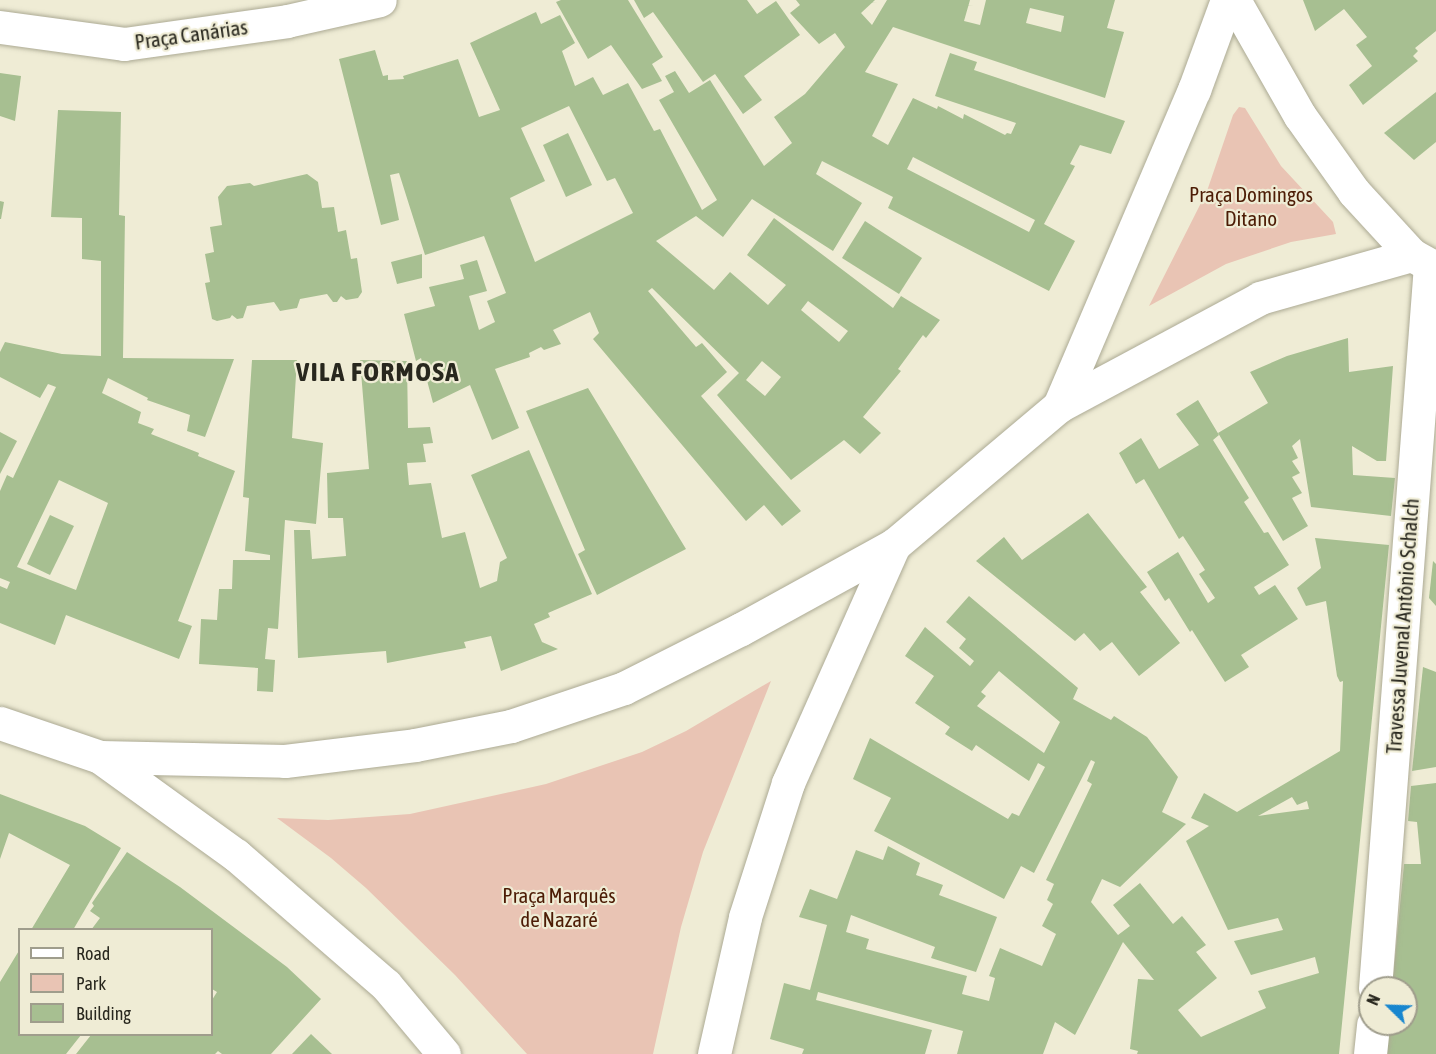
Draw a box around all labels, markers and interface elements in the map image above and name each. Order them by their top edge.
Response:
street label: Praça Canárias [133,14,249,54]
park label: Praça Domingos Ditano [1189,181,1313,231]
district label: VILA FORMOSA [296,356,460,388]
street label: Travessa Juvenal Antônio Schalch [1381,497,1423,755]
park label: Praça Marquês de Nazaré [502,882,616,932]
legend [18,928,213,1036]
text: Road [76,943,110,964]
text: Park [76,973,106,994]
north arrow [1358,976,1418,1036]
text: N [1363,992,1383,1008]
text: Building [76,1003,131,1024]

